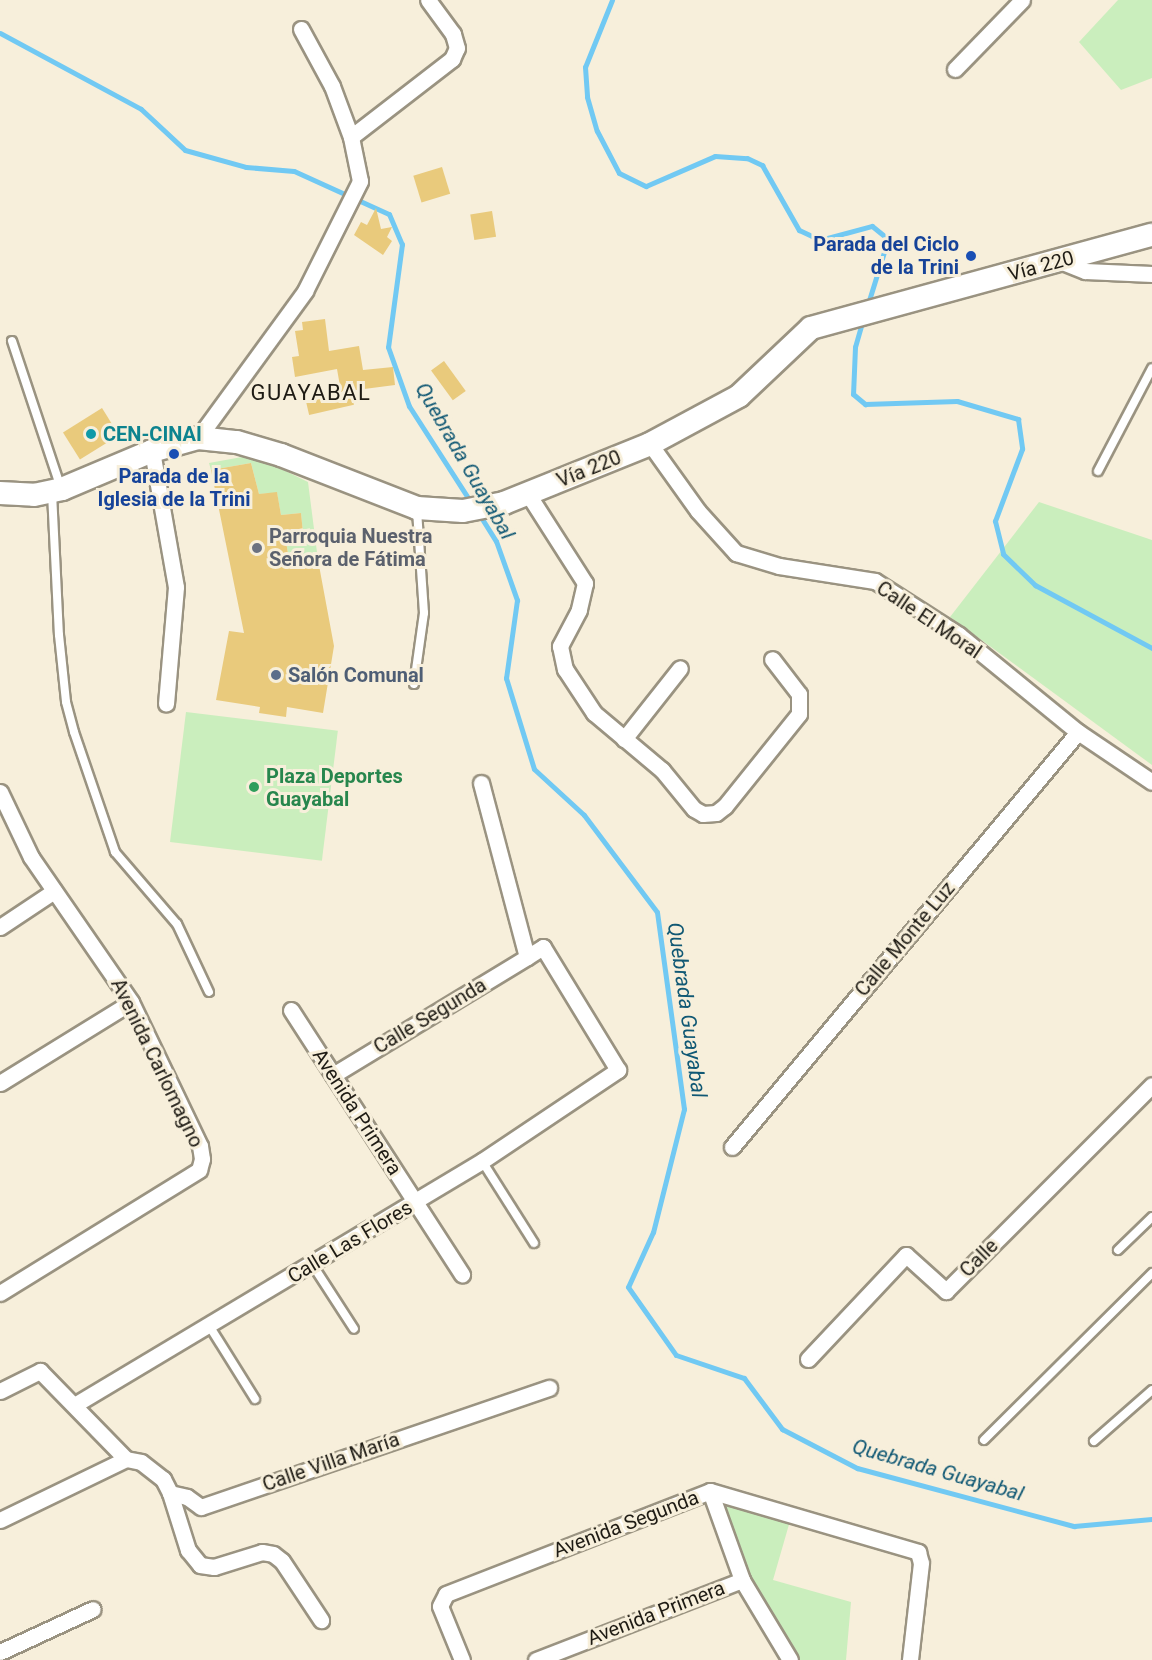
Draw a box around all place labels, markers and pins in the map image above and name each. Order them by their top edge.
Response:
place label: Parada del Ciclo de la Trini [813,232,959,279]
marker: Parada del Ciclo de la Trini [964,249,978,263]
place label: CEN-CINAI [103,422,202,446]
marker: CEN-CINAI [84,427,98,441]
marker: Parada de la Iglesia de la Trini [167,447,181,461]
place label: Parada de la Iglesia de la Trini [97,464,251,511]
place label: Parroquia Nuestra Señora de Fátima [269,524,432,571]
marker: Parroquia Nuestra Señora de Fátima [250,541,264,555]
place label: Salón Comunal [288,663,424,687]
marker: Salón Comunal [269,668,283,682]
place label: Plaza Deportes Guayabal [266,764,403,811]
marker: Plaza Deportes Guayabal [247,780,261,794]

